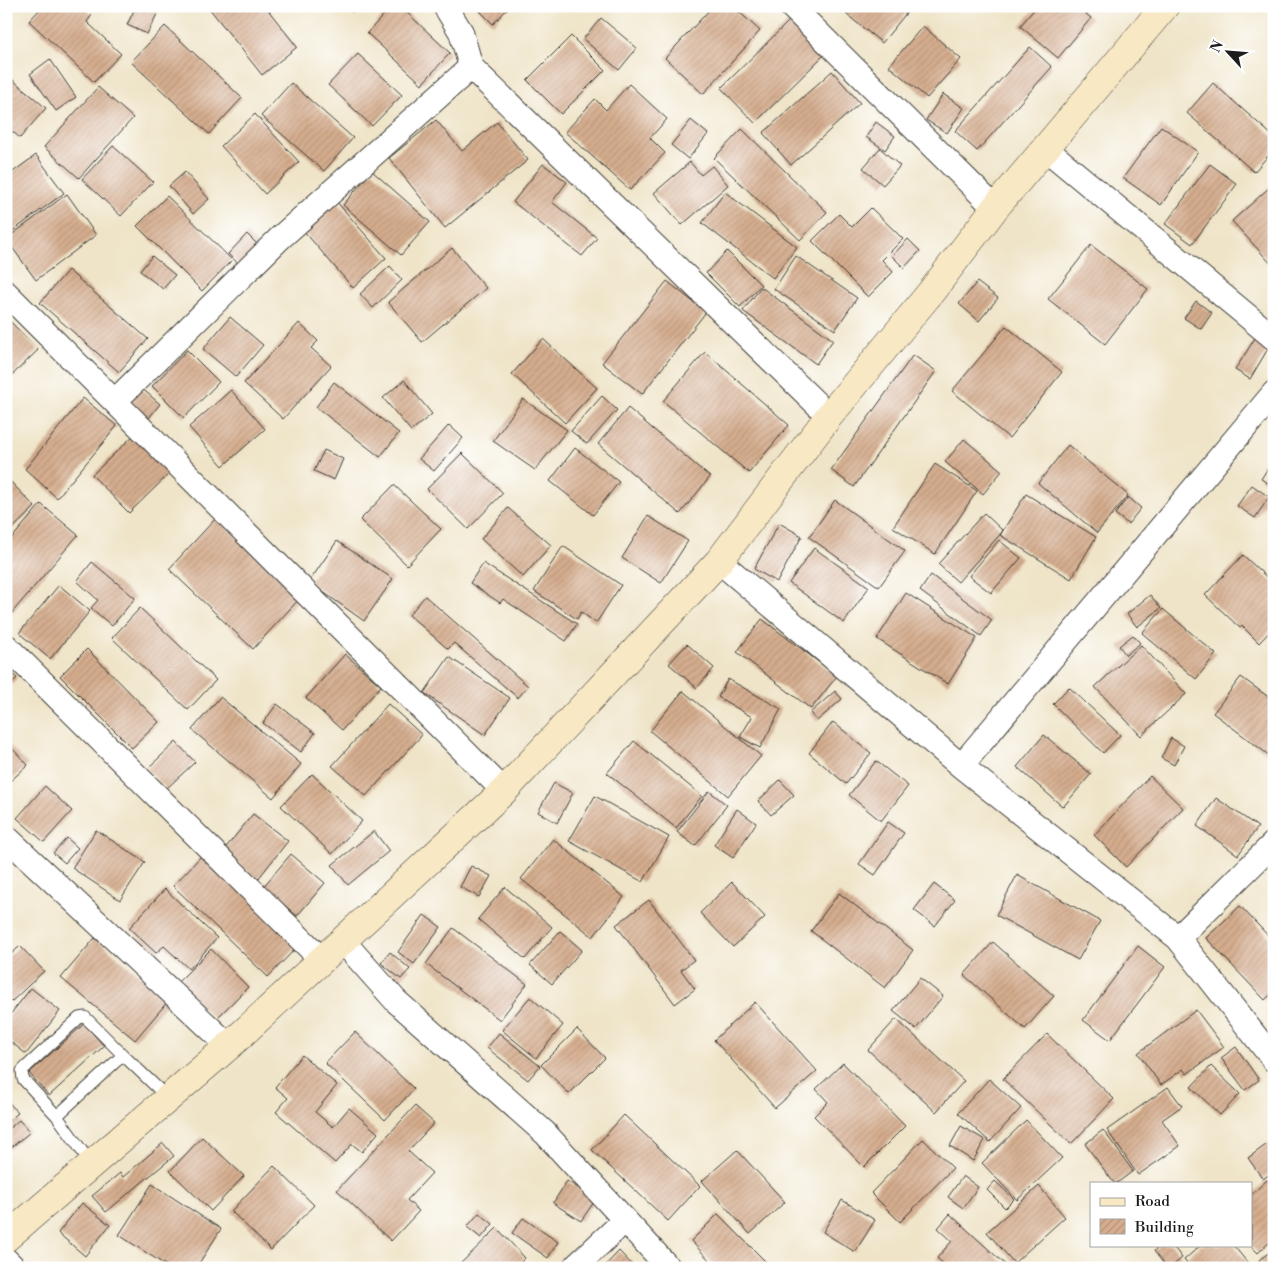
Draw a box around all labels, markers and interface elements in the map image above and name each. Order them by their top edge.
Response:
north arrow [1202,28,1252,78]
text: N [1207,38,1228,56]
legend [1090,1182,1252,1246]
text: Road [1135,1192,1170,1211]
text: Building [1134,1218,1194,1237]

